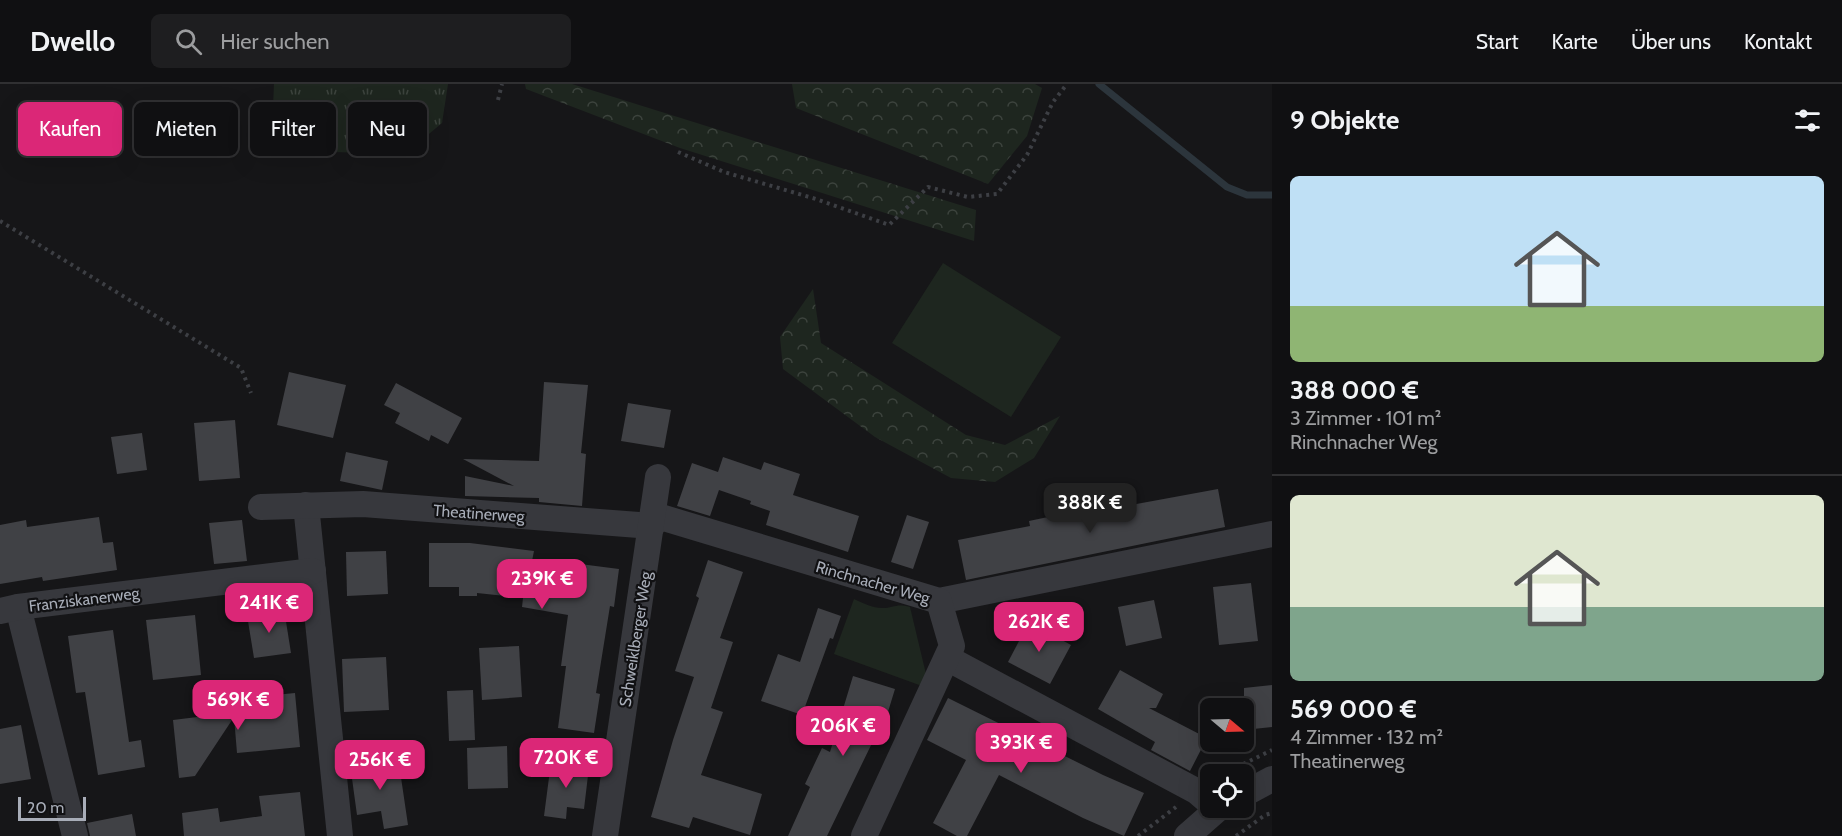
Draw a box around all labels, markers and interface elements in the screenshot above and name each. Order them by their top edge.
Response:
search box [151,14,571,68]
text: Dwello [30,24,115,58]
icon: search [172,25,205,58]
text: Hier suchen [220,28,330,55]
text: Start [1476,29,1519,54]
text: Karte [1552,29,1598,54]
text: Über uns [1631,29,1711,54]
text: Kontakt [1744,29,1812,54]
chip: Kaufen [18,102,122,156]
chip: Mieten [134,102,238,156]
chip: Filter [250,102,336,156]
chip: Neu [348,102,427,156]
text: 9 Objekte [1290,104,1399,136]
icon: filters [1791,104,1824,137]
icon: home [1503,215,1611,323]
text: 388 000 € [1290,374,1419,406]
text: 3 Zimmer · 101 m² [1290,406,1442,430]
text: Rinchnacher Weg [1290,430,1437,454]
pin: 388K € [1041,483,1139,534]
text: 388K € [1058,490,1122,514]
street label: Theatinerweg [433,501,526,526]
icon: home [1503,534,1611,642]
street label: Rinchnacher Weg [814,557,933,608]
pin: 239K € [493,559,591,610]
text: 239K € [511,566,573,590]
street label: Schweiklberger Weg [615,569,656,708]
street label: Franziskanerweg [28,583,142,616]
pin: 241K € [220,583,318,634]
text: 241K € [239,590,299,614]
pin: 262K € [990,602,1088,653]
text: 262K € [1008,609,1070,633]
pin: 569K € [189,680,287,731]
text: 569K € [206,687,270,711]
text: 569 000 € [1290,693,1417,725]
north arrow [1200,698,1254,752]
map controls [1200,698,1254,818]
pin: 206K € [794,706,892,757]
text: 206K € [810,713,876,737]
pin: 393K € [972,723,1070,774]
text: 4 Zimmer · 132 m² [1290,725,1443,749]
text: 393K € [990,730,1052,754]
pin: 720K € [517,738,615,789]
pin: 256K € [331,740,429,791]
text: 720K € [534,745,598,769]
text: 256K € [349,747,411,771]
text: Theatinerweg [1290,749,1404,773]
button: locate [1200,764,1254,818]
scale bar [18,794,86,822]
text: 20 m [27,798,64,817]

